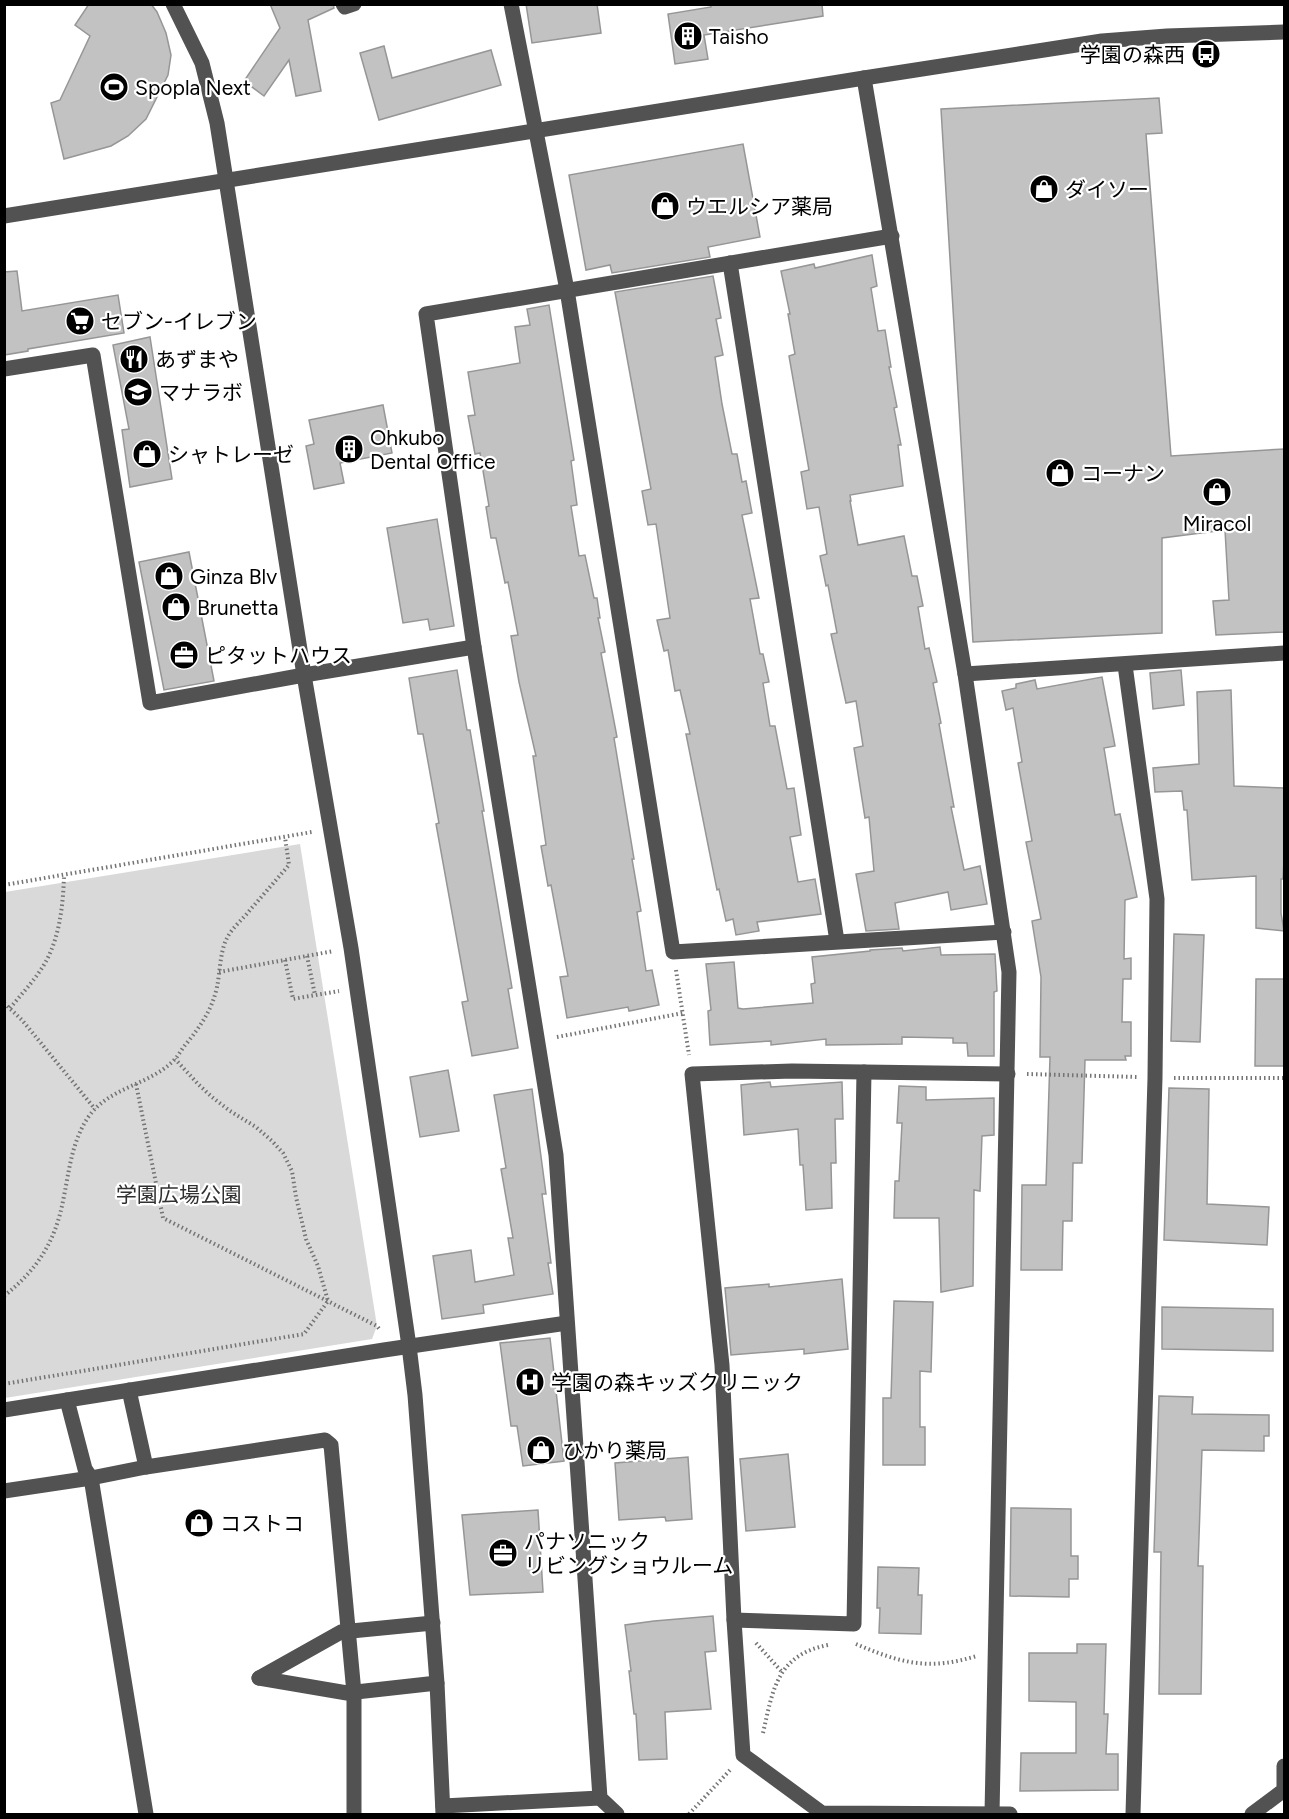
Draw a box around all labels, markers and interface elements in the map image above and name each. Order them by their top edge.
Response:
building icon: Taisho [672,20,704,52]
place label: Taisho [709,24,769,49]
bus stop icon: 学園の森西 [1190,38,1222,70]
place label: 学園の森西 [1080,42,1185,67]
sports icon: Spopla Next [98,71,130,103]
place label: Spopla Next [135,75,251,100]
shop icon: ダイソー [1028,173,1060,205]
place label: ダイソー [1065,177,1149,202]
shop icon: ウエルシア薬局 [649,190,681,222]
place label: ウエルシア薬局 [686,194,833,219]
supermarket icon: セブン-イレブン [64,305,96,337]
place label: セブン-イレブン [101,309,257,334]
restaurant icon: あずまや [118,343,150,375]
place label: あずまや [155,347,239,372]
school or university icon: マナラボ [122,376,154,408]
place label: マナラボ [159,380,243,405]
place label: Ohkubo Dental Office [370,425,496,474]
building icon: Ohkubo Dental Office [333,433,365,465]
shop icon: シャトレーゼ [131,438,163,470]
place label: シャトレーゼ [168,442,294,467]
shop icon: コーナン [1044,457,1076,489]
place label: コーナン [1081,461,1165,486]
shop icon: Miracol [1201,476,1233,508]
place label: Miracol [1183,511,1251,536]
shop icon: Ginza Blv [153,560,185,592]
place label: Ginza Blv [190,564,277,589]
shop icon: Brunetta [160,591,192,623]
place label: Brunetta [197,595,278,620]
office icon: ピタットハウス [168,639,200,671]
place label: ピタットハウス [205,643,352,668]
park label: 学園広場公園 [116,1182,242,1207]
hospital icon: 学園の森キッズクリニック [514,1366,546,1398]
place label: 学園の森キッズクリニック [551,1370,803,1395]
shop icon: ひかり薬局 [525,1434,557,1466]
place label: ひかり薬局 [562,1438,667,1463]
shop icon: コストコ [183,1507,215,1539]
place label: コストコ [220,1511,304,1536]
place label: パナソニック リビングショウルーム [524,1529,733,1578]
office icon: パナソニック リビングショウルーム [487,1537,519,1569]

